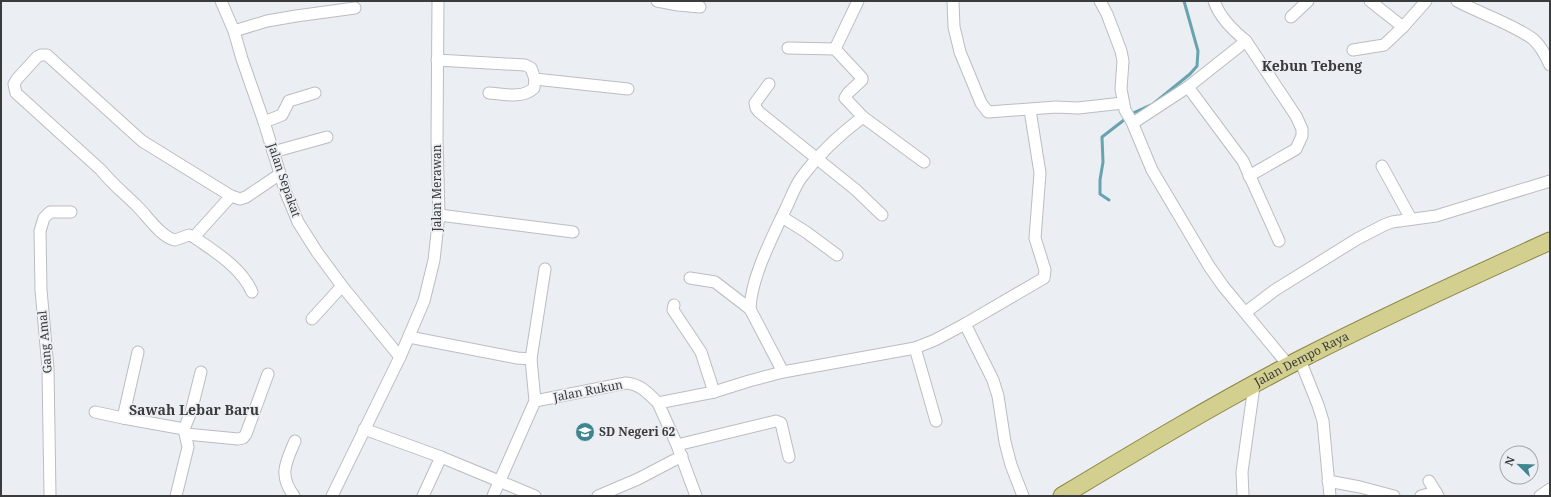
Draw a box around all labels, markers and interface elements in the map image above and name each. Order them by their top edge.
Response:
district label: Kebun Tebeng [1262,56,1362,75]
street label: Jalan Sepakat [264,140,305,219]
street label: Jalan Merawan [428,144,445,233]
street label: Gang Amal [33,310,56,374]
street label: Jalan Dempo Raya [1250,327,1352,391]
street label: Jalan Rukun [551,375,624,406]
district label: Sawah Lebar Baru [129,400,259,419]
school or university icon: SD Negeri 62 [574,421,596,443]
place label: SD Negeri 62 [599,423,676,440]
north arrow [1499,445,1539,485]
text: N [1501,454,1518,468]

